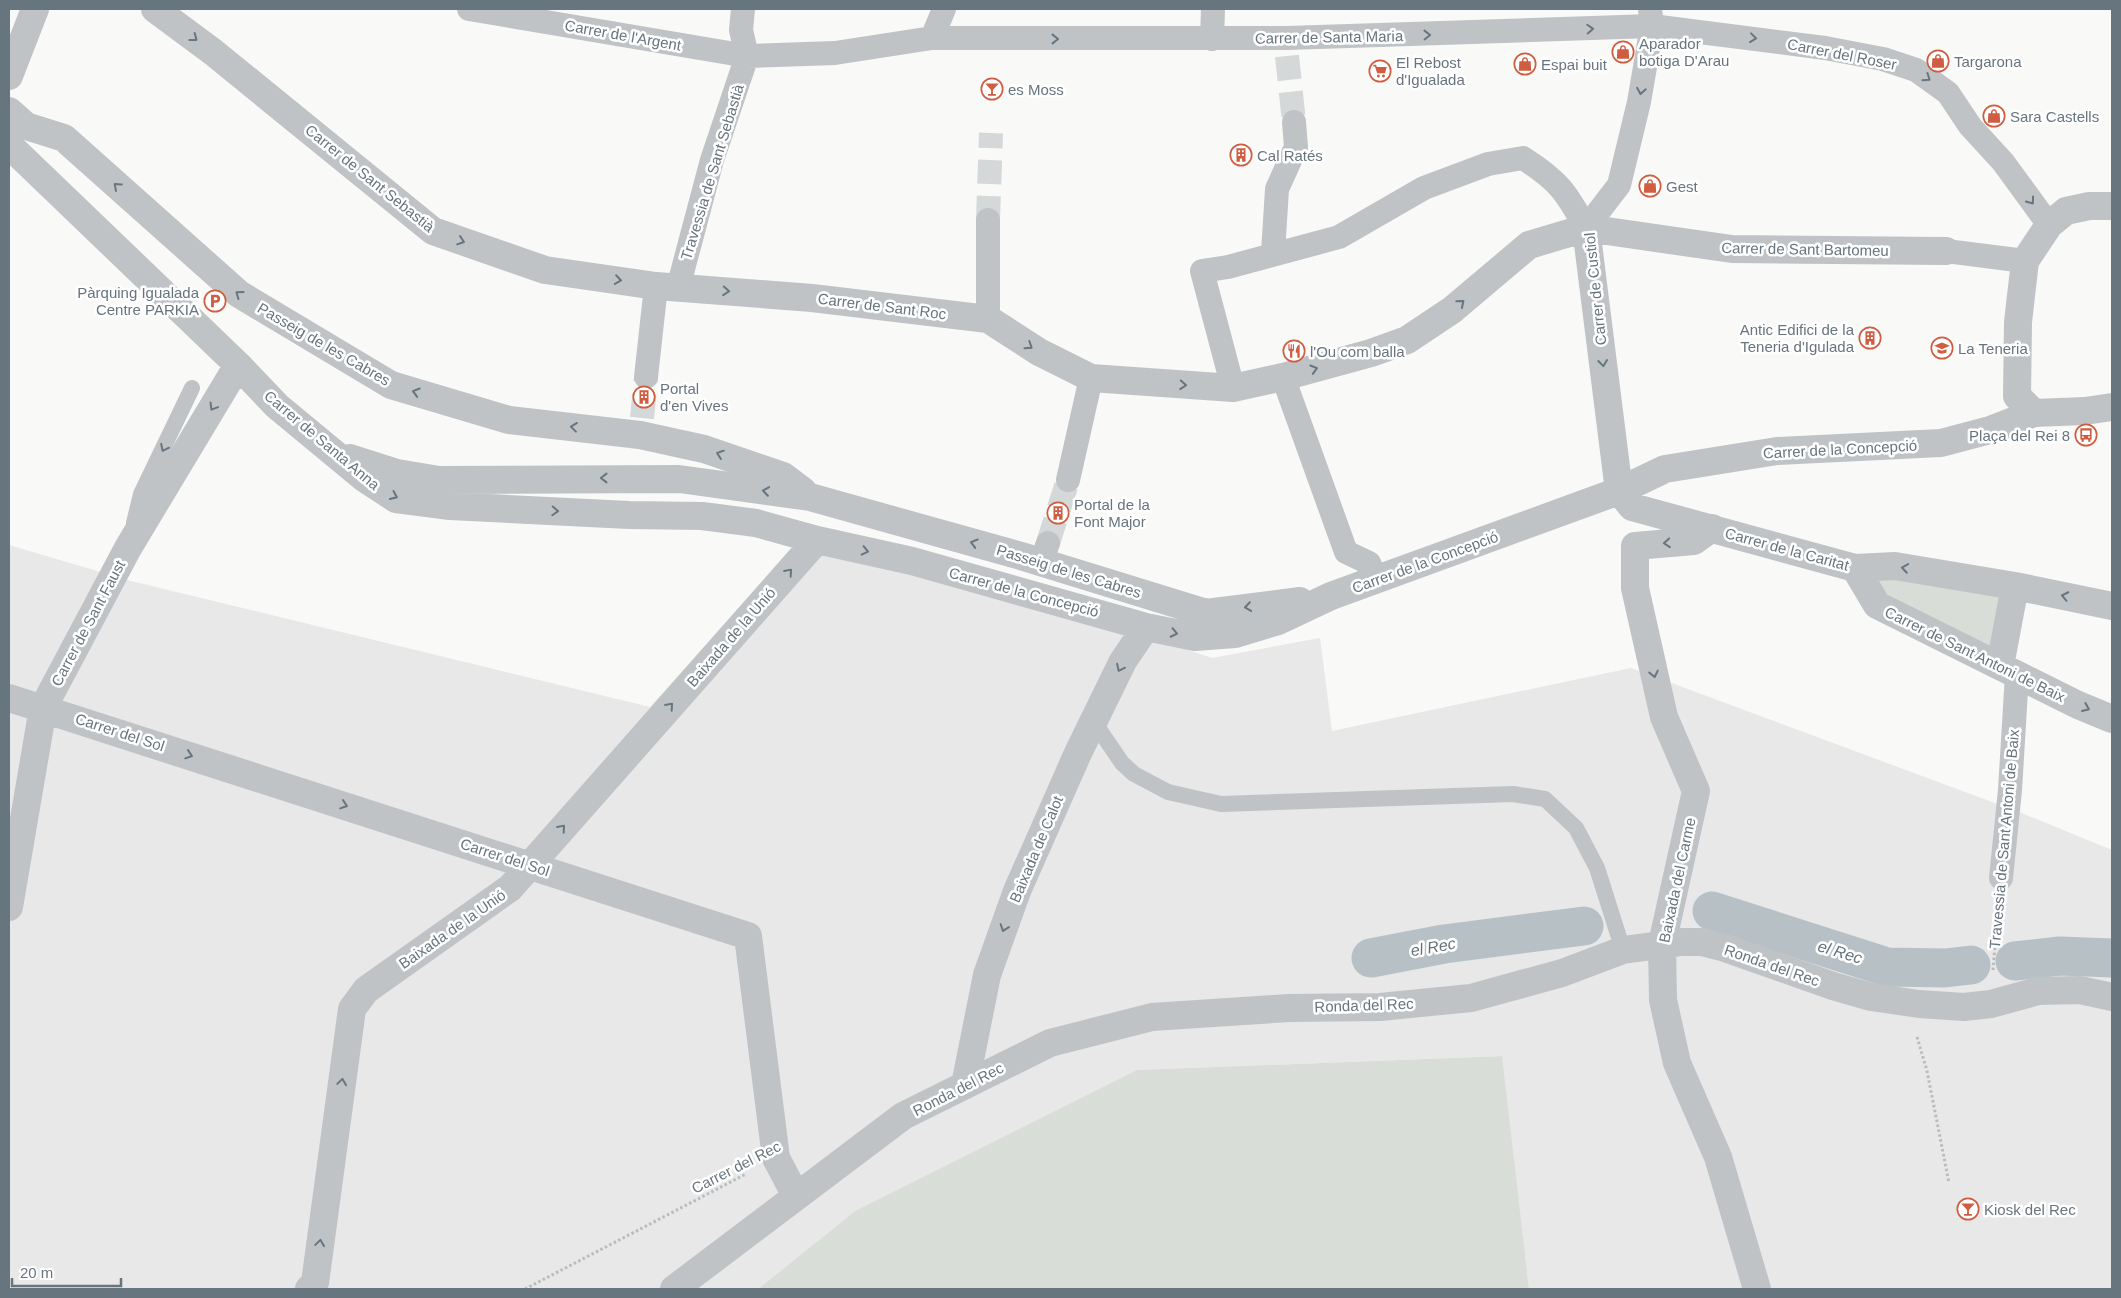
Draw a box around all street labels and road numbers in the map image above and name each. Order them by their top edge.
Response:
street label: Carrer de l'Argent [563,16,683,54]
street label: Carrer de Santa Maria [1255,27,1404,47]
street label: Carrer del Roser [1786,35,1898,73]
street label: Travessia de Sant Sebastià [677,81,747,262]
street label: Carrer de Sant Sebastià [302,121,438,236]
street label: Carrer de Custiol [1581,232,1609,346]
street label: Carrer de Sant Bartomeu [1721,239,1889,259]
street label: Carrer de Sant Roc [817,290,948,322]
street label: Passeig de les Cabres [255,299,393,389]
street label: Carrer de Santa Anna [261,387,384,494]
street label: Carrer de la Concepció [1763,436,1917,462]
street label: Carrer de la Caritat [1723,524,1852,574]
street label: Carrer de la Concepció [1350,528,1500,596]
street label: Passeig de les Cabres [995,541,1143,601]
street label: Carrer de Sant Faust [48,556,129,689]
street label: Carrer de la Concepció [947,564,1101,620]
street label: Baixada de la Unió [683,584,779,690]
street label: Carrer de Sant Antoni de Baix [1882,603,2068,705]
street label: Carrer del Sol [73,710,167,754]
street label: Travessia de Sant Antoni de Baix [1986,728,2022,950]
street label: Baixada de Calot [1006,792,1066,905]
street label: Baixada del Carme [1655,816,1699,944]
street label: Carrer del Sol [458,835,552,879]
street label: Baixada de la Unió [396,886,508,972]
street label: Ronda del Rec [1722,941,1822,989]
street label: Ronda del Rec [1314,995,1414,1015]
street label: Ronda del Rec [910,1059,1007,1119]
street label: Carrer del Rec [689,1137,784,1197]

